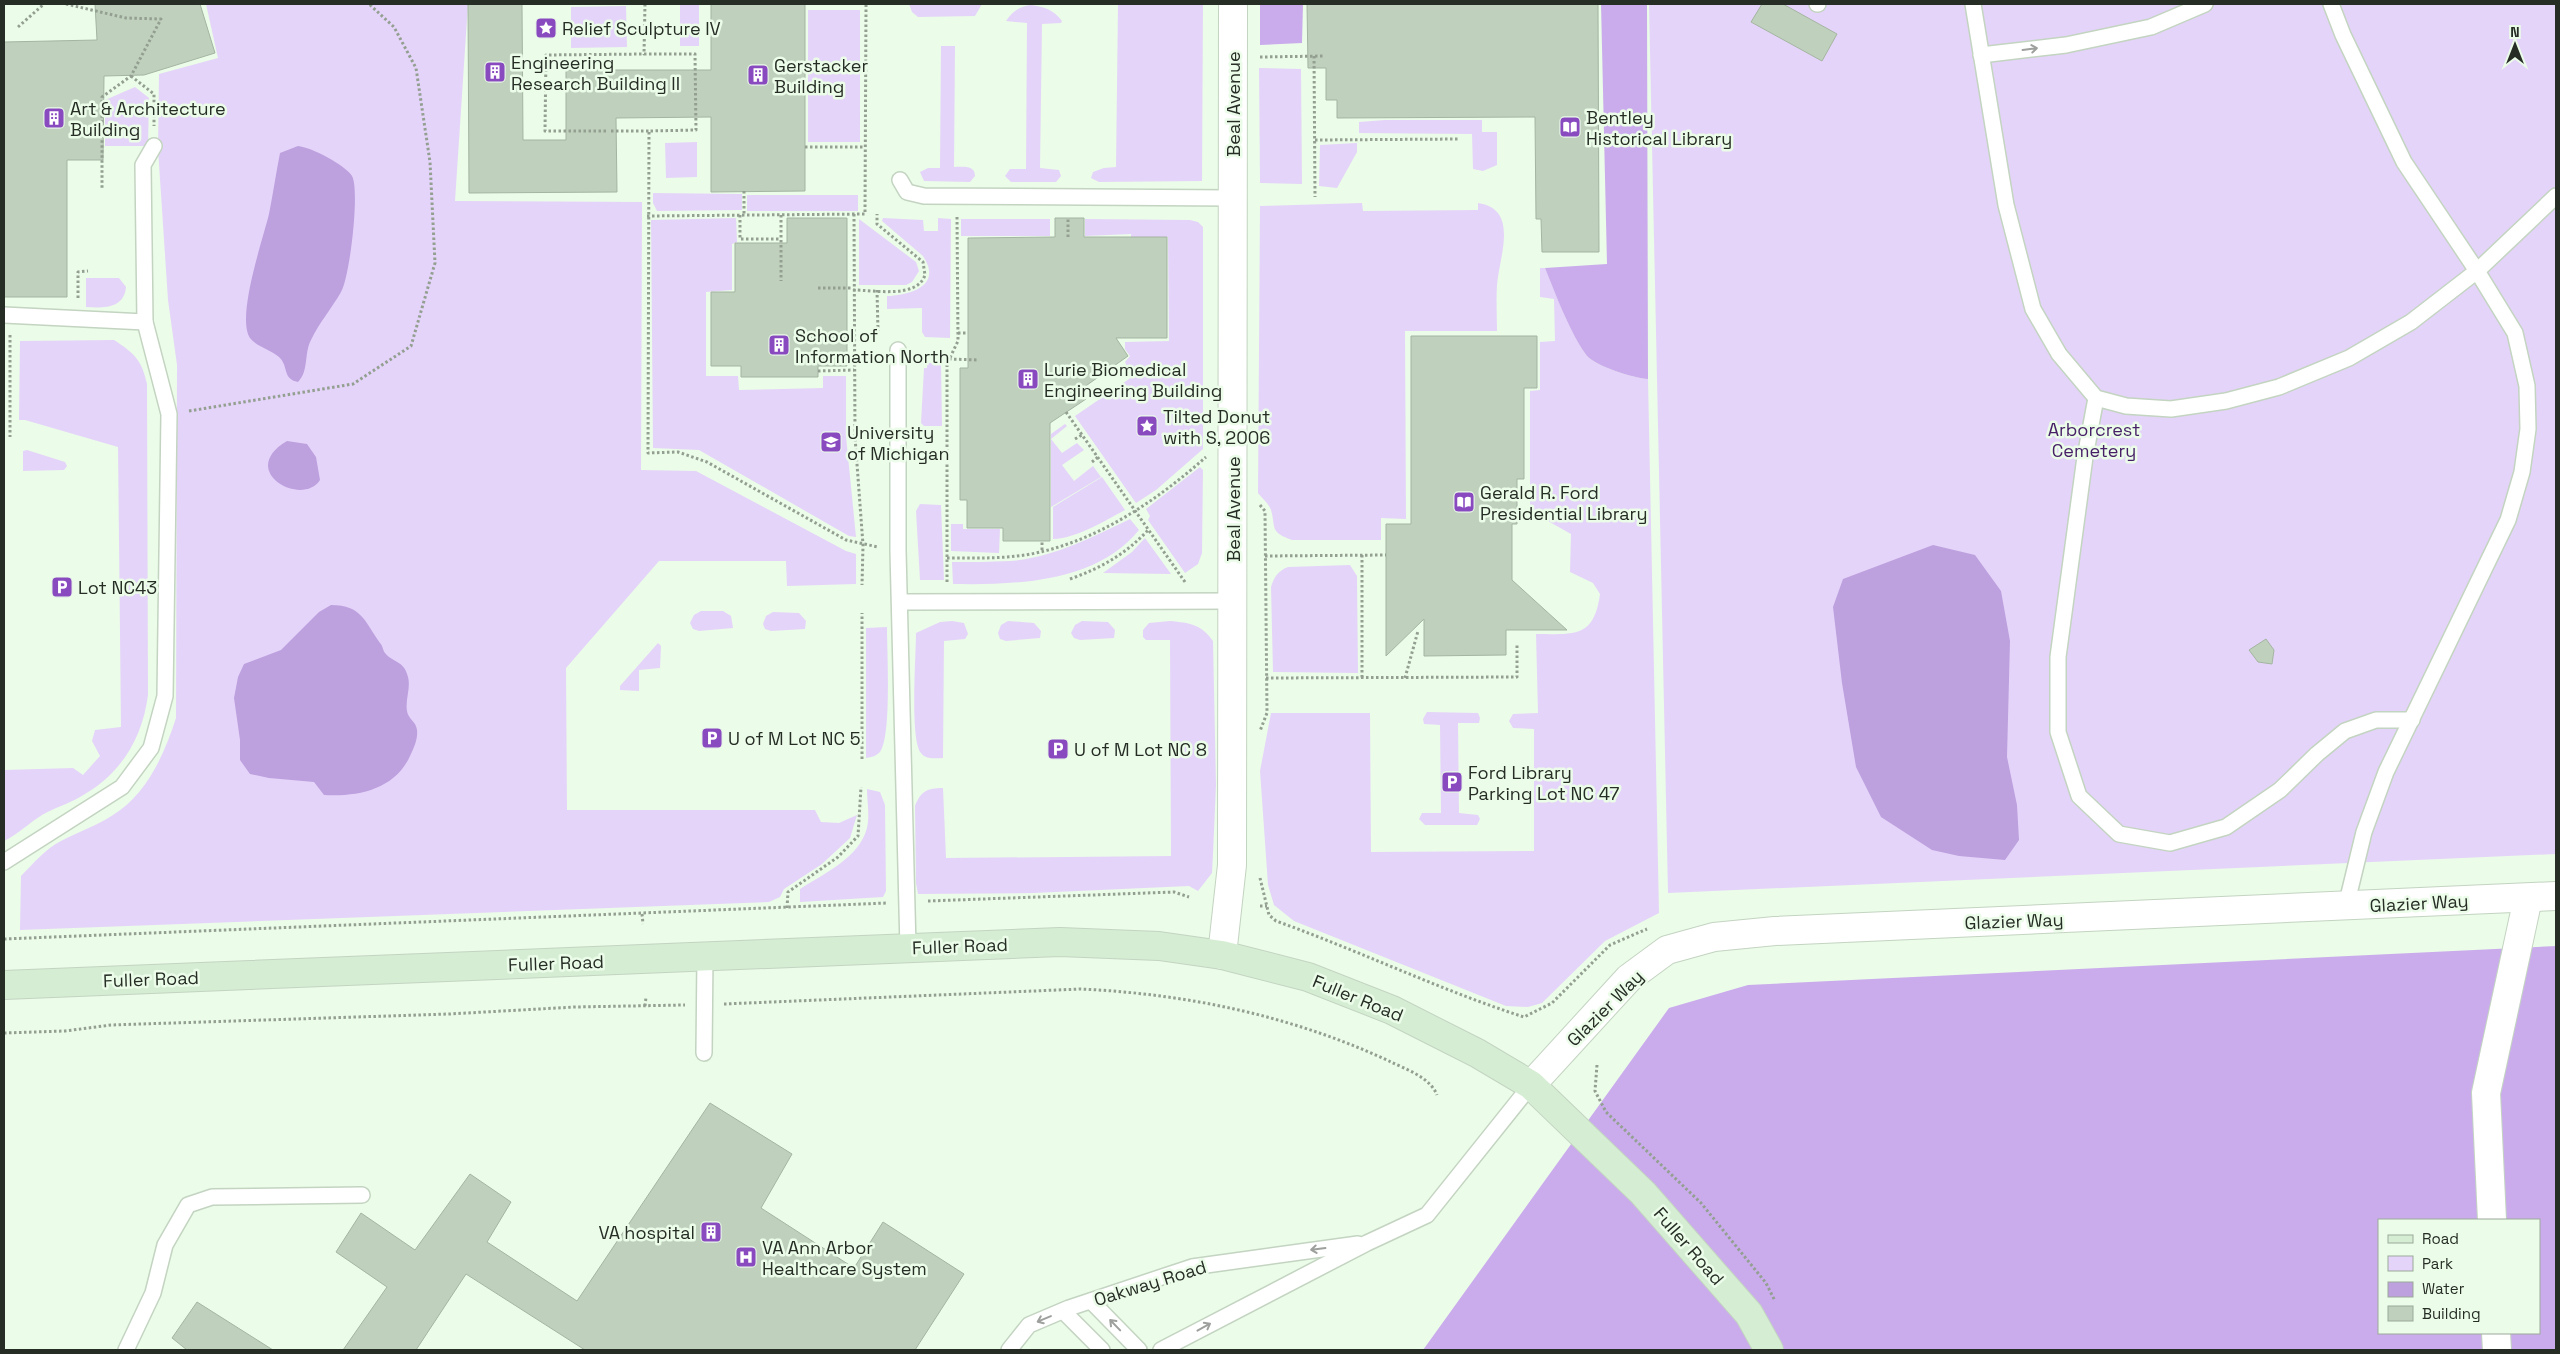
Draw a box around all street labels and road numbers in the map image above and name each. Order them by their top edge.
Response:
street label: Beal Avenue [1222,51,1245,157]
street label: Beal Avenue [1222,456,1245,562]
street label: Glazier Way [2369,889,2469,917]
street label: Glazier Way [1964,908,2064,934]
street label: Fuller Road [912,933,1008,959]
street label: Fuller Road [508,950,604,976]
street label: Glazier Way [1562,965,1648,1051]
street label: Fuller Road [103,966,199,992]
street label: Fuller Road [1309,969,1407,1027]
street label: Fuller Road [1649,1202,1729,1290]
street label: Oakway Road [1091,1255,1209,1311]

